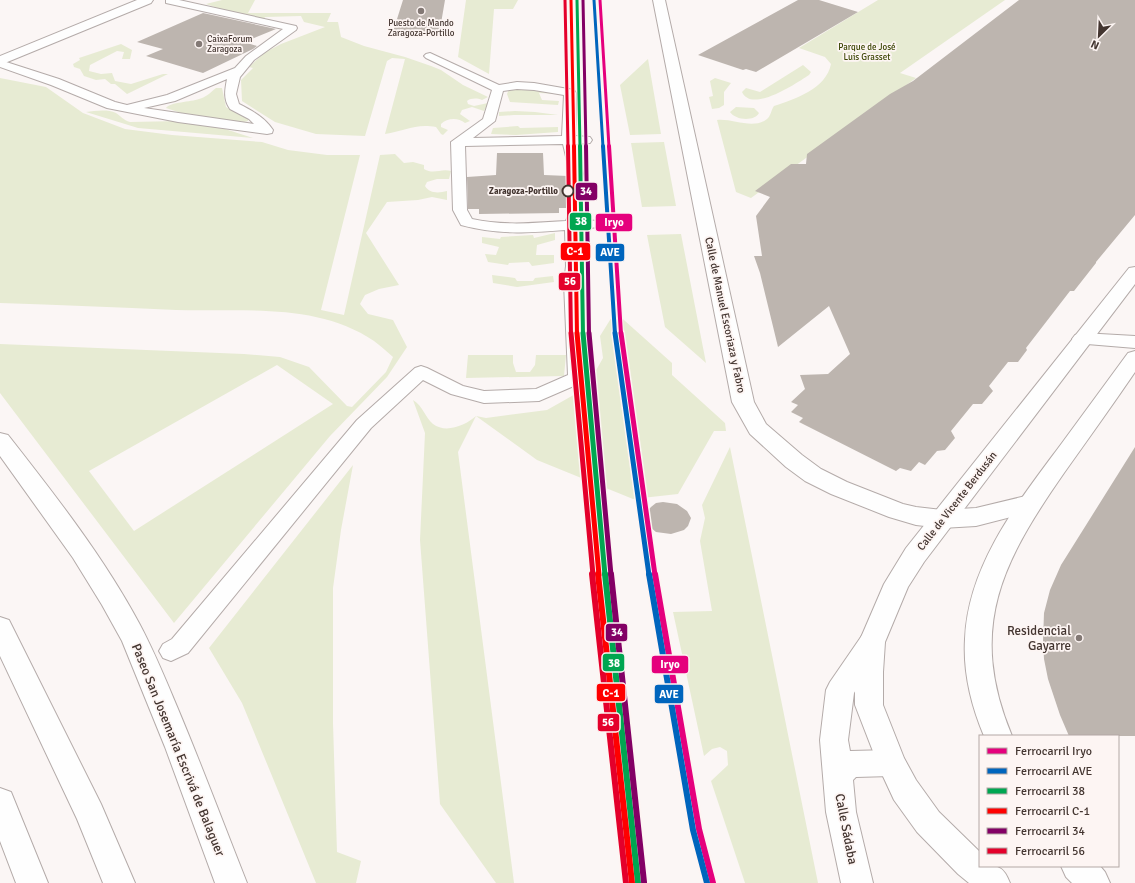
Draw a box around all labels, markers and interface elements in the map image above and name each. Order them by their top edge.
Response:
marker: Puesto de Mando Zaragoza-Portillo [416,6,426,16]
north arrow [1079,16,1119,56]
place label: Puesto de Mando Zaragoza-Portillo [388,18,455,39]
place label: CaixaForum Zaragoza [207,34,253,55]
text: N [1089,37,1101,52]
marker: CaixaForum Zaragoza [194,39,204,49]
park label: Parque de José Luis Grasset [838,42,896,63]
line badge: 34 [575,182,598,201]
marker: Zaragoza-Portillo [561,184,575,198]
text: 34 [580,185,592,198]
place label: Zaragoza-Portillo [489,186,558,197]
line badge: 38 [569,212,592,231]
line badge: Iryo [595,213,633,232]
text: 38 [575,215,587,228]
text: Iryo [604,216,624,229]
street label: Calle de Manuel Escoriaza y Fabro [702,236,748,394]
line badge: C-1 [560,242,591,261]
line badge: AVE [595,243,625,262]
text: C-1 [567,245,583,258]
text: AVE [600,246,620,259]
line badge: 56 [558,272,581,291]
text: 56 [564,275,576,288]
street label: Calle de Vicente Berdusán [914,449,1000,553]
line badge: 34 [605,623,628,642]
place label: Residencial Gayarre [1007,623,1071,654]
text: 34 [611,626,623,639]
marker: Residencial Gayarre [1074,633,1084,643]
street label: Paseo San Josemaría Escrivá de Balaguer [128,641,228,859]
line badge: 38 [602,653,625,672]
line badge: Iryo [651,655,689,674]
text: 38 [608,657,620,670]
text: Iryo [660,658,680,671]
line badge: C-1 [596,683,626,702]
line badge: AVE [654,684,684,704]
text: C-1 [603,687,619,700]
text: AVE [659,688,679,701]
line badge: 56 [597,713,620,732]
text: 56 [602,716,614,729]
legend [979,735,1119,867]
text: Ferrocarril Iryo [1015,744,1092,759]
text: Ferrocarril AVE [1015,764,1093,779]
text: Ferrocarril 38 [1015,784,1085,799]
street label: Calle Sádaba [831,792,861,866]
text: Ferrocarril C-1 [1015,804,1090,819]
text: Ferrocarril 34 [1015,824,1085,839]
text: Ferrocarril 56 [1015,844,1085,859]

